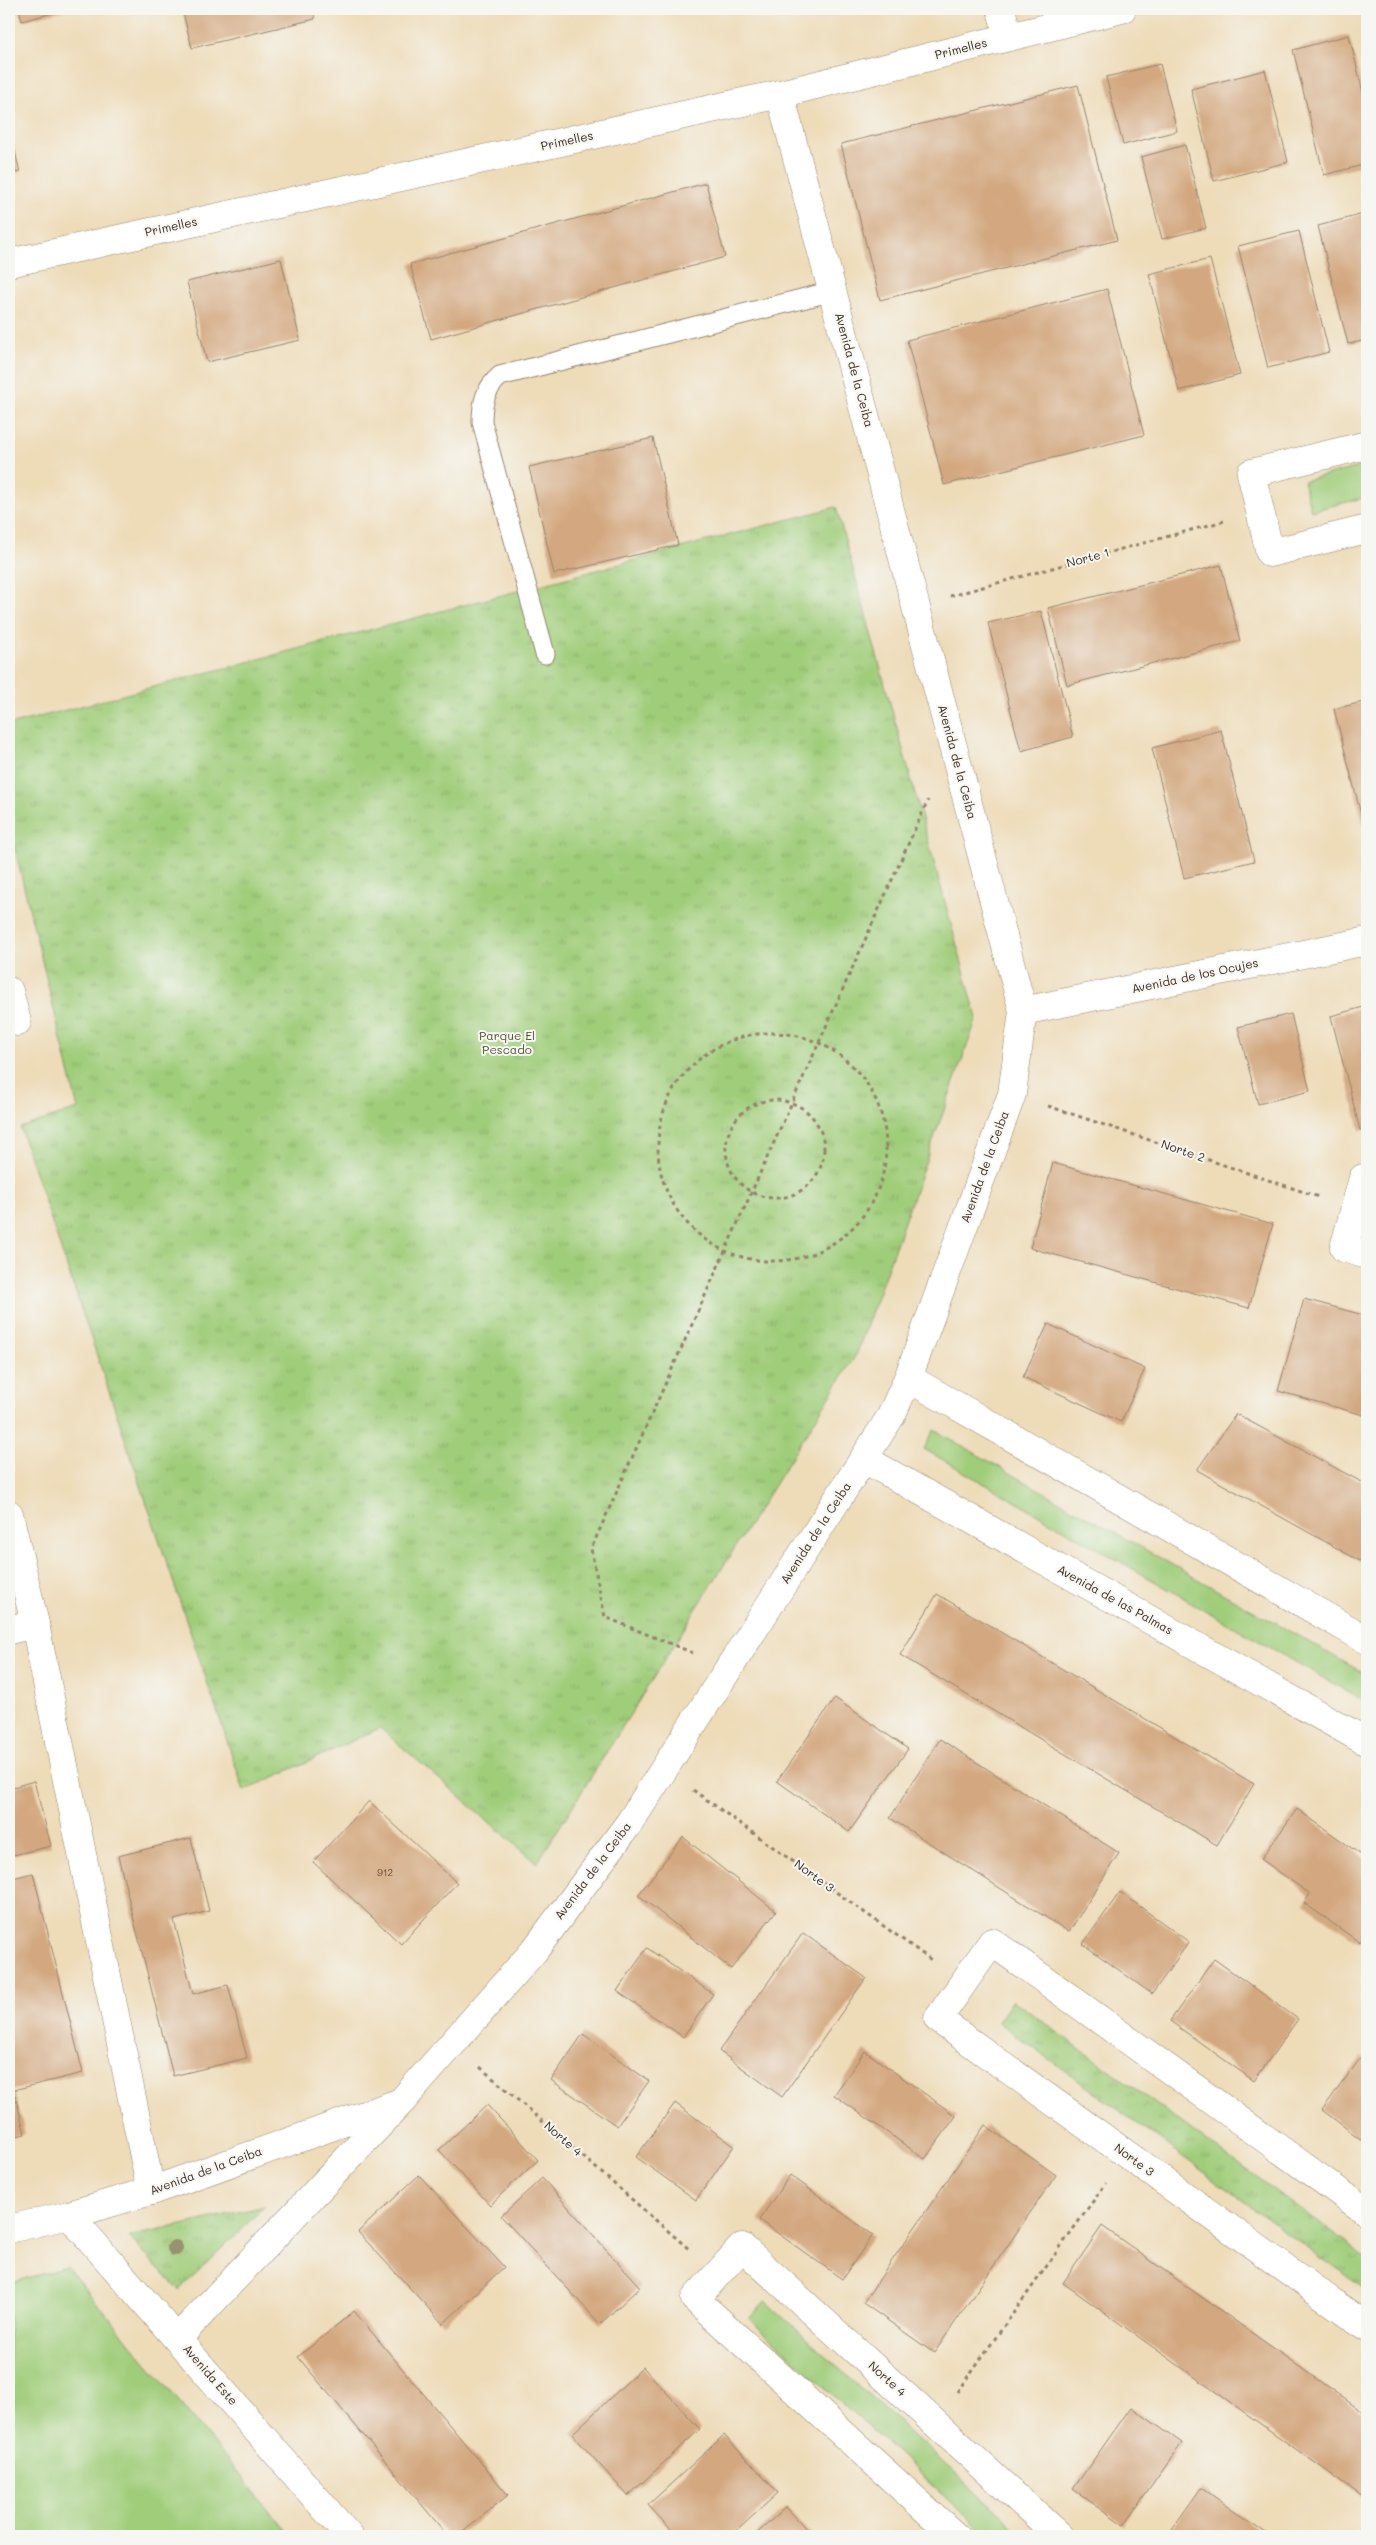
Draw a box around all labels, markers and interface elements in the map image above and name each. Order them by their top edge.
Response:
street label: Primelles [933,34,989,62]
street label: Primelles [539,127,595,153]
street label: Primelles [143,213,199,239]
street label: Avenida de la Ceiba [832,311,878,429]
street label: Norte 1 [1064,544,1111,570]
street label: Avenida de la Ceiba [935,703,981,821]
street label: Avenida de los Ocujes [1130,954,1260,996]
park label: Parque El Pescado [479,1027,535,1057]
street label: Avenida de la Ceiba [956,1108,1012,1225]
street label: Norte 2 [1159,1135,1207,1165]
street label: Avenida de la Ceiba [776,1479,854,1586]
street label: Avenida de las Palmas [1055,1561,1176,1638]
street label: Avenida de la Ceiba [550,1818,634,1922]
street label: Norte 3 [791,1855,838,1895]
house number: 912 [377,1865,393,1879]
street label: Norte 4 [541,2117,586,2159]
street label: Norte 3 [1111,2139,1158,2179]
street label: Avenida de la Ceiba [147,2142,264,2198]
street label: Avenida Este [180,2341,242,2408]
street label: Norte 4 [865,2357,910,2399]

